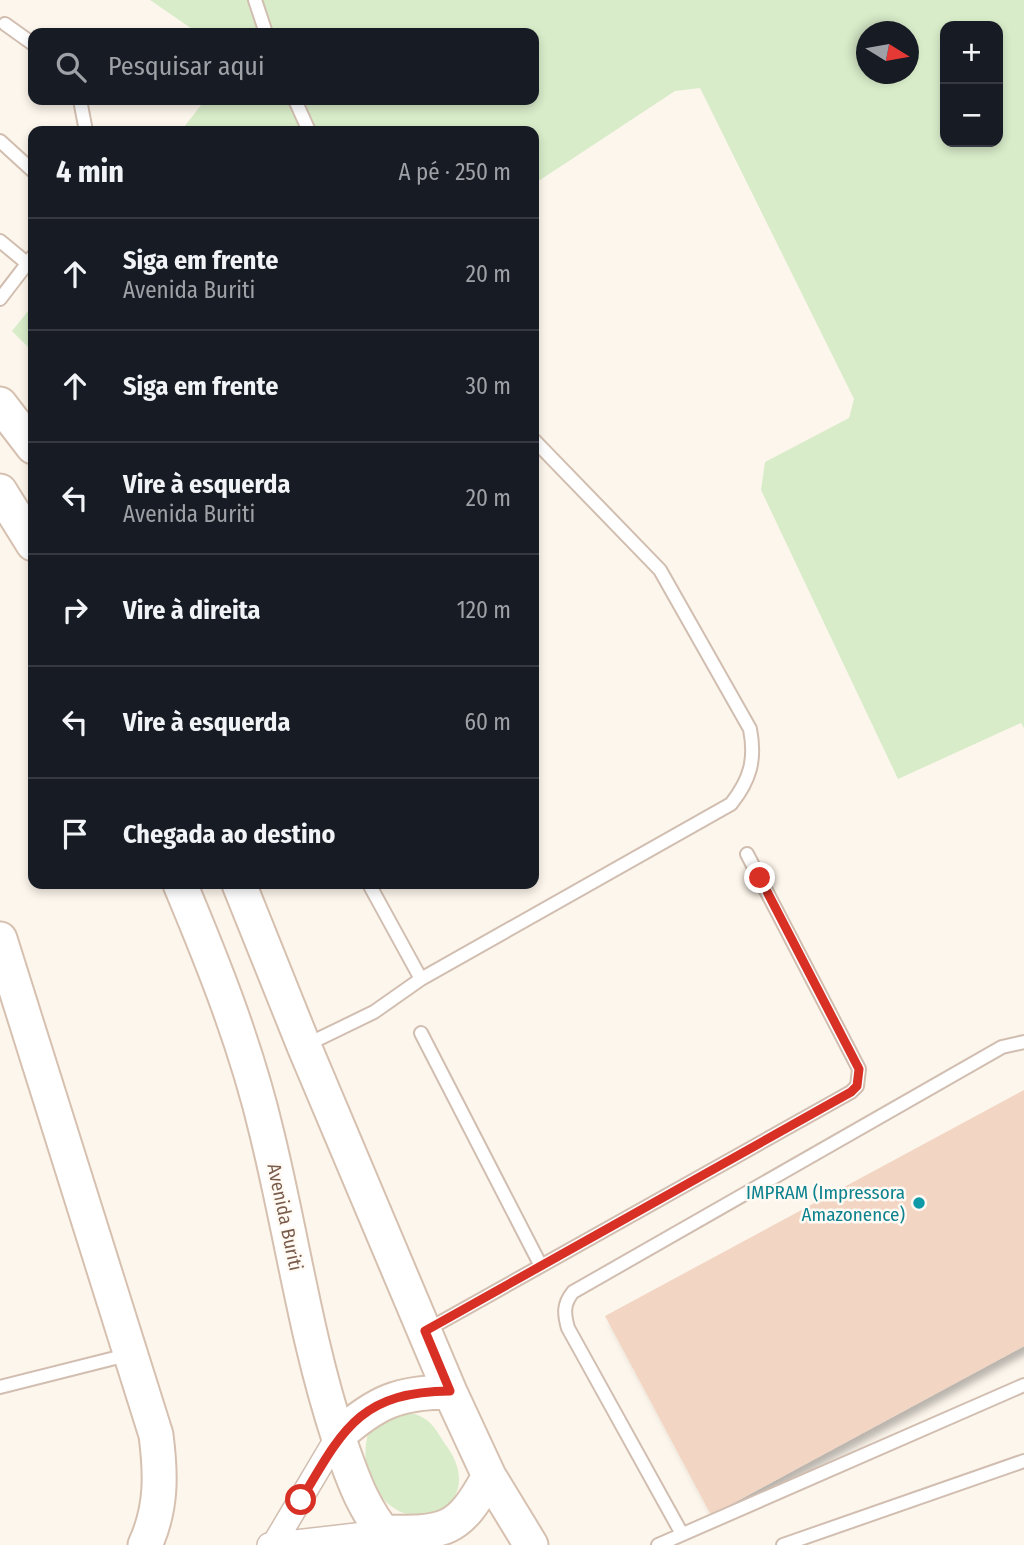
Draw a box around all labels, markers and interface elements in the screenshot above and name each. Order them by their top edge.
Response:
north arrow [856,21,919,84]
map controls [940,21,1003,147]
button: + [940,21,1003,84]
search box [28,28,539,105]
icon: search [52,48,90,86]
text: Pesquisar aqui [108,51,265,82]
button: − [940,84,1003,147]
text: 4 min [56,154,124,190]
text: A pé · 250 m [398,158,511,186]
text: Siga em frente [123,245,278,276]
icon: ahead [56,255,94,293]
text: 20 m [466,260,511,288]
text: Avenida Buriti [123,276,255,304]
icon: ahead [56,367,94,405]
text: Siga em frente [123,371,278,402]
text: 30 m [466,372,511,400]
text: Vire à esquerda [123,469,290,500]
icon: left [56,479,94,517]
text: 20 m [466,484,511,512]
text: Avenida Buriti [123,500,255,528]
icon: right [56,591,94,629]
text: Vire à direita [123,595,261,626]
text: 120 m [457,596,511,624]
icon: left [56,703,94,741]
text: Vire à esquerda [123,707,290,738]
text: 60 m [465,708,511,736]
icon: arrive [56,815,94,853]
text: Chegada ao destino [123,819,335,850]
route end [744,862,775,893]
street label: Avenida Buriti [262,1161,308,1273]
place label: IMPRAM (Impressora Amazonence) [746,1181,905,1226]
marker: IMPRAM (Impressora Amazonence) [911,1195,927,1211]
route start [285,1484,316,1515]

